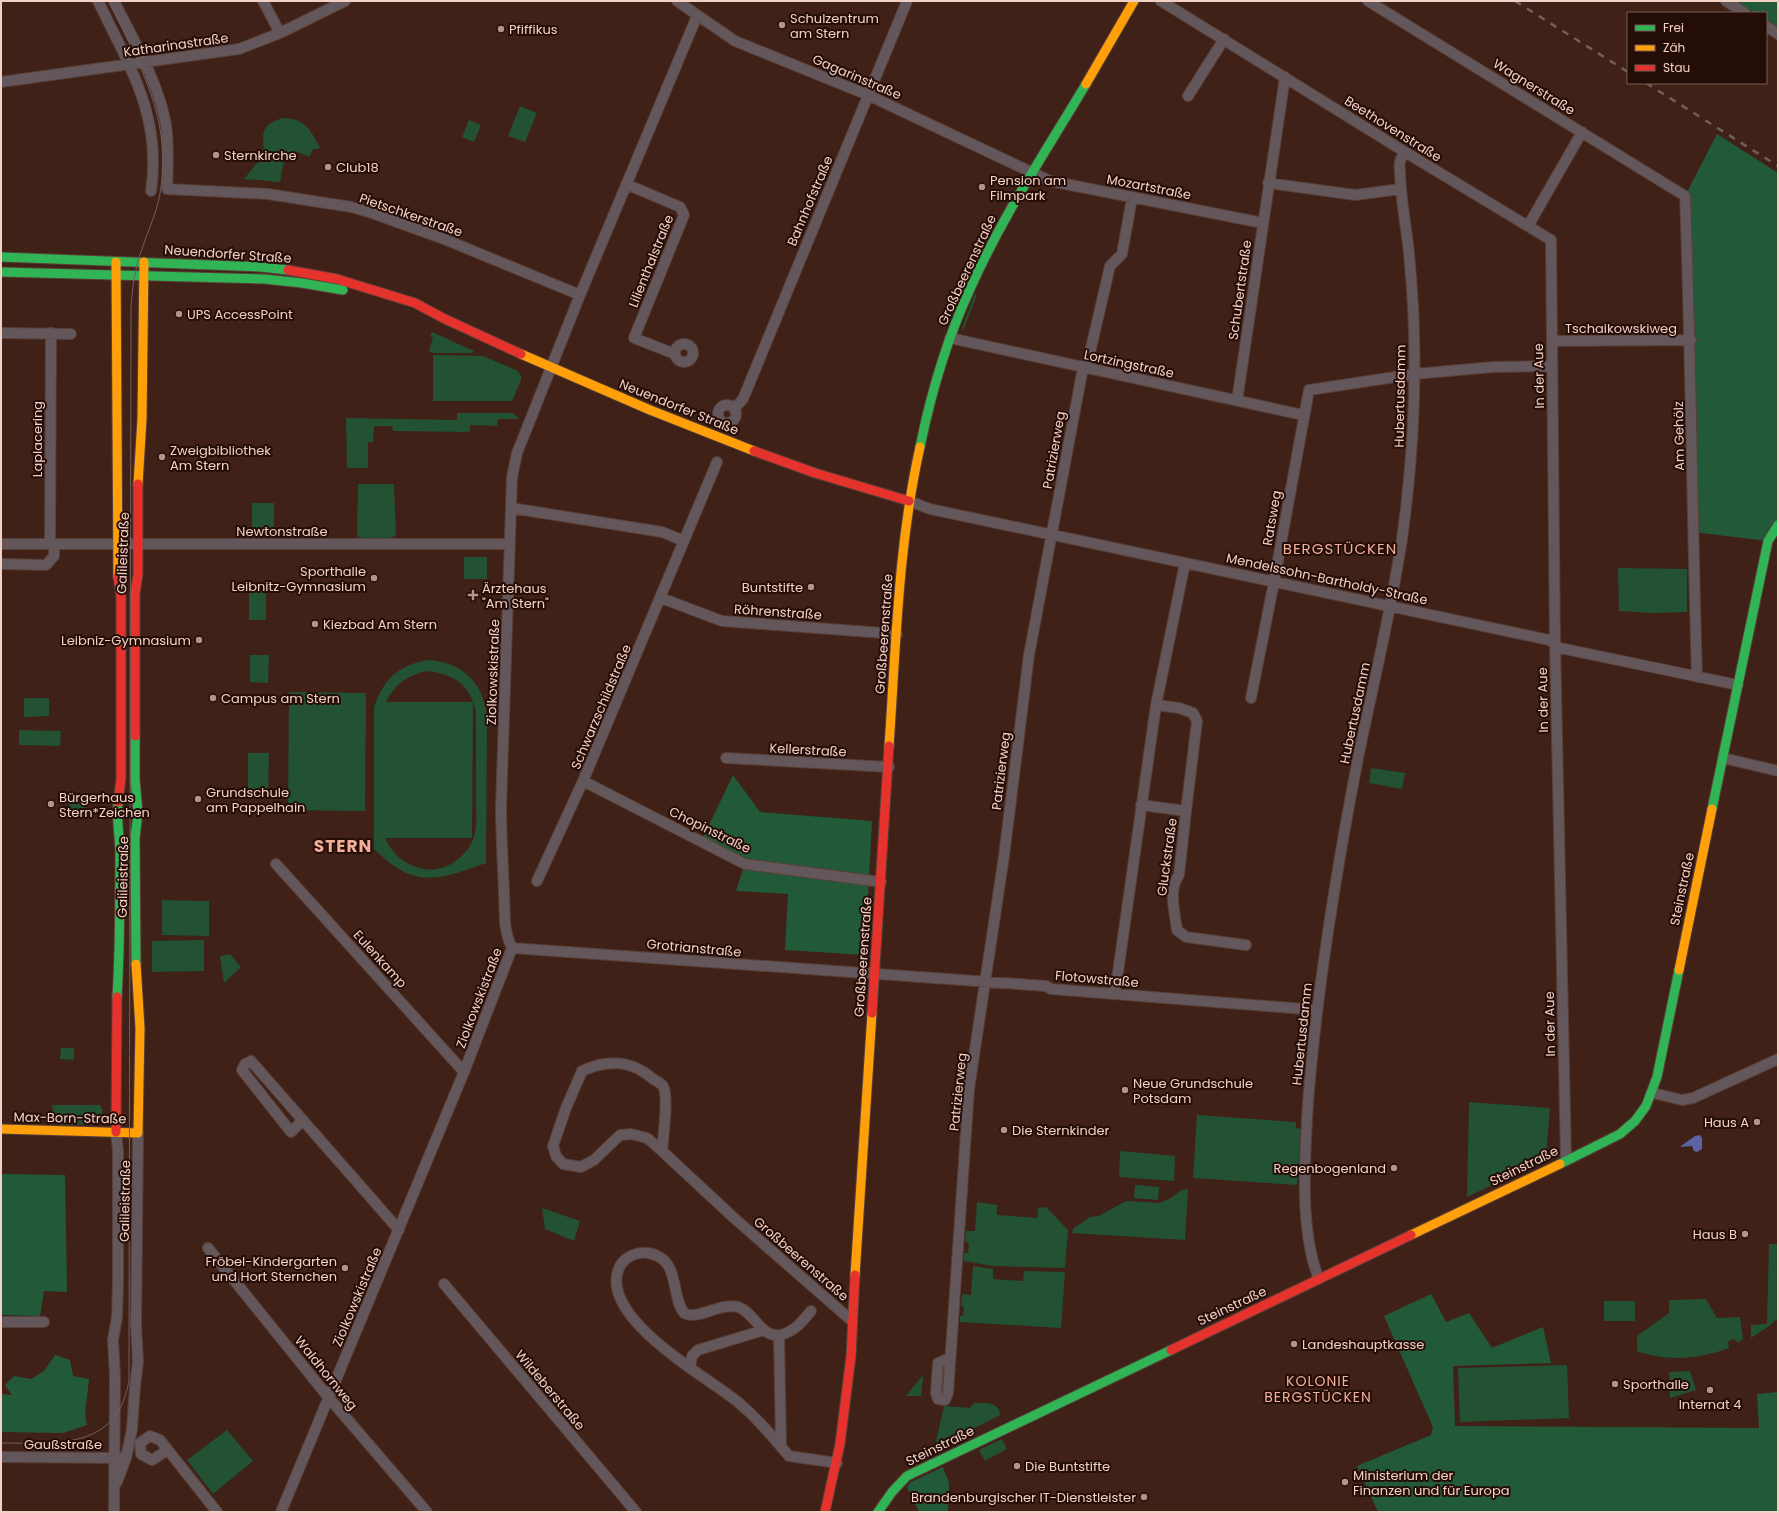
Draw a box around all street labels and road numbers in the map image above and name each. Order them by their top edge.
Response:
street label: Katharinastraße [122,28,230,62]
street label: Gagarinstraße [810,50,904,104]
street label: Wagnerstraße [1489,54,1579,120]
street label: Beethovenstraße [1341,91,1445,167]
street label: Bahnhofstraße [782,153,838,249]
street label: Mozartstraße [1105,169,1193,205]
street label: Pietschkerstraße [357,188,465,242]
street label: Großbeerenstraße [933,211,1001,329]
street label: Lilienthalstraße [624,212,678,310]
street label: Schubertstraße [1224,239,1256,341]
street label: Neuendorfer Straße [164,240,292,268]
street label: Tschaikowskiweg [1565,319,1677,338]
street label: In der Aue [1529,343,1549,409]
street label: Hubertusdamm [1390,344,1410,448]
street label: Lortzingstraße [1082,345,1176,383]
street label: Neuendorfer Straße [616,374,742,440]
street label: Laplacering [28,401,47,477]
street label: Am Gehölz [1669,401,1689,471]
street label: Patrizierweg [1038,410,1070,490]
street label: Ratsweg [1258,489,1286,547]
street label: Galileistraße [112,512,134,594]
street label: Newtonstraße [236,522,328,541]
street label: Mendelssohn-Bartholdy-Straße [1224,548,1430,610]
street label: Großbeerenstraße [870,573,898,695]
street label: Röhrenstraße [734,599,822,625]
street label: Ziolkowskistraße [482,619,504,725]
street label: Schwarzschildstraße [566,641,636,773]
street label: Hubertusdamm [1335,661,1375,765]
street label: In der Aue [1533,667,1553,733]
street label: Patrizierweg [987,731,1015,811]
street label: Kellerstraße [769,738,847,762]
street label: Chopinstraße [666,802,754,858]
street label: Gluckstraße [1152,817,1182,897]
street label: Galileistraße [113,836,133,918]
street label: Steinstraße [1665,851,1699,927]
street label: Großbeerenstraße [849,896,877,1018]
street label: Eulenkamp [349,926,411,992]
street label: Grotrianstraße [646,934,742,962]
street label: Ziolkowskistraße [451,945,507,1051]
street label: Flotowstraße [1054,966,1140,992]
street label: Hubertusdamm [1287,982,1317,1086]
street label: In der Aue [1540,991,1560,1057]
street label: Patrizierweg [944,1052,972,1132]
street label: Max-Born-Straße [13,1108,127,1128]
street label: Steinstraße [1487,1141,1561,1191]
street label: Galileistraße [115,1160,135,1242]
street label: Großbeerenstraße [749,1212,853,1306]
street label: Ziolkowskistraße [328,1244,386,1350]
street label: Steinstraße [1194,1282,1270,1330]
street label: Waldhornweg [290,1332,362,1414]
street label: Wildeberstraße [511,1346,589,1434]
street label: Steinstraße [903,1421,977,1471]
street label: Gaußstraße [24,1435,102,1454]

